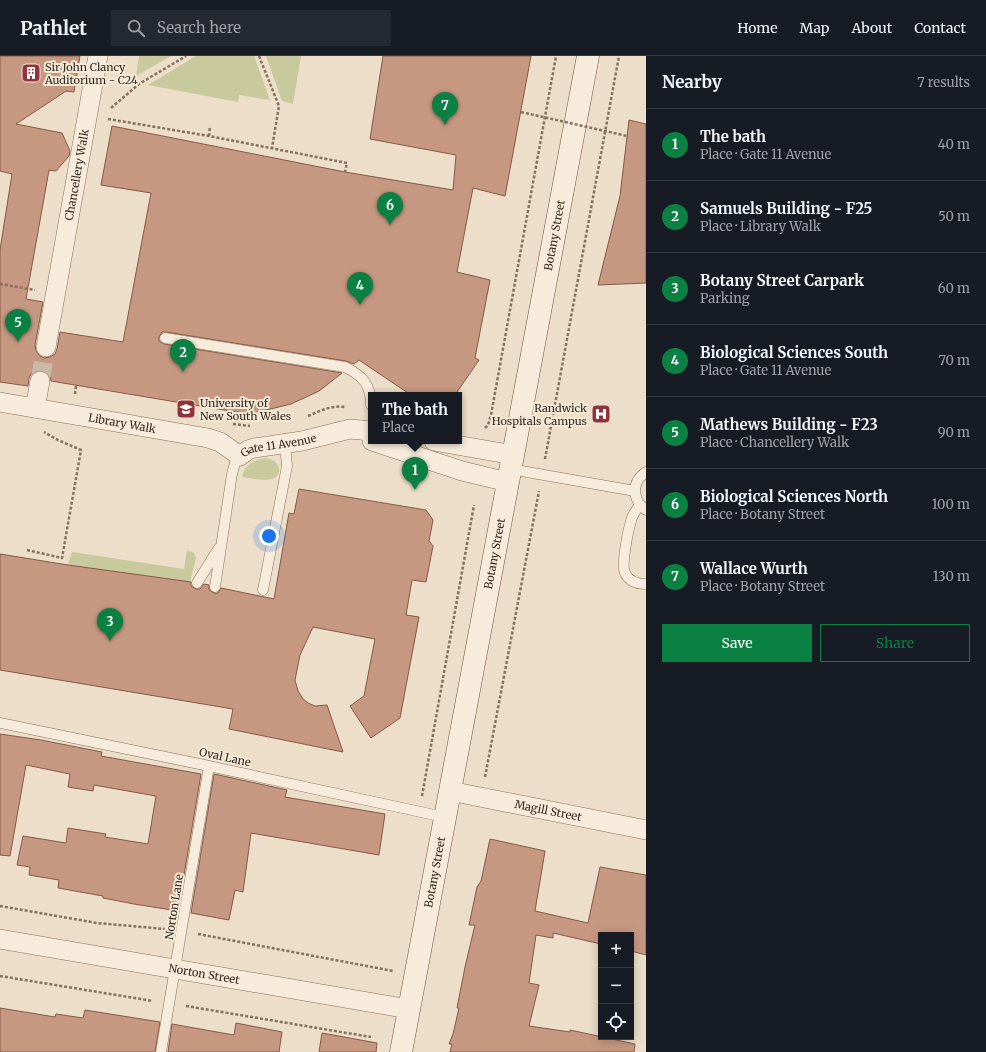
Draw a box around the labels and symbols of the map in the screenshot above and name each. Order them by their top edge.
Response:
place label: Sir John Clancy Auditorium - C24 [44,60,138,87]
building icon: Sir John Clancy Auditorium - C24 [20,62,42,84]
pin: 7 [432,92,458,125]
street label: Chancellery Walk [62,128,92,221]
pin: 6 [377,192,403,225]
street label: Botany Street [541,198,568,272]
pin: 4 [347,272,373,305]
pin: 5 [5,309,31,342]
pin: 2 [170,339,196,372]
place label: University of New South Wales [200,396,291,423]
school or university icon: University of New South Wales [175,398,197,420]
place label: Randwick Hospitals Campus [492,401,587,428]
hospital icon: Randwick Hospitals Campus [590,403,612,425]
street label: Library Walk [87,410,157,436]
street label: Gate 11 Avenue [238,431,318,460]
pin: 1 [402,457,428,490]
street label: Botany Street [481,516,508,590]
your location [259,526,279,546]
pin: 3 [97,608,123,641]
street label: Oval Lane [198,745,252,769]
street label: Magill Street [513,797,584,824]
street label: Botany Street [421,835,448,909]
street label: Norton Lane [162,873,186,941]
street label: Norton Street [168,961,241,987]

